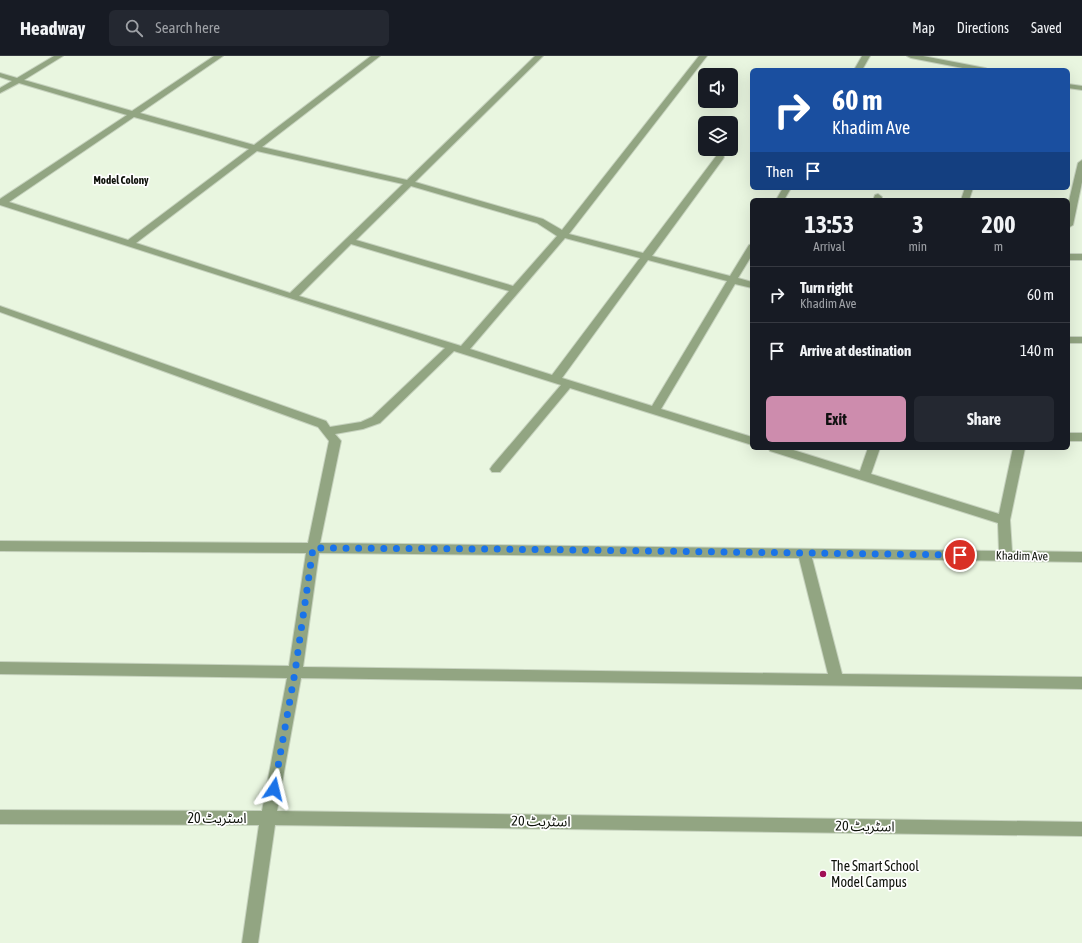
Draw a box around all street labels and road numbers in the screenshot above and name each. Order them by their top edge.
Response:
street label: Khadim Ave [996,549,1048,563]
street label: اسٹریٹ 20 [187,810,247,827]
street label: اسٹریٹ 20 [511,812,571,831]
street label: اسٹریٹ 20 [835,817,895,836]

